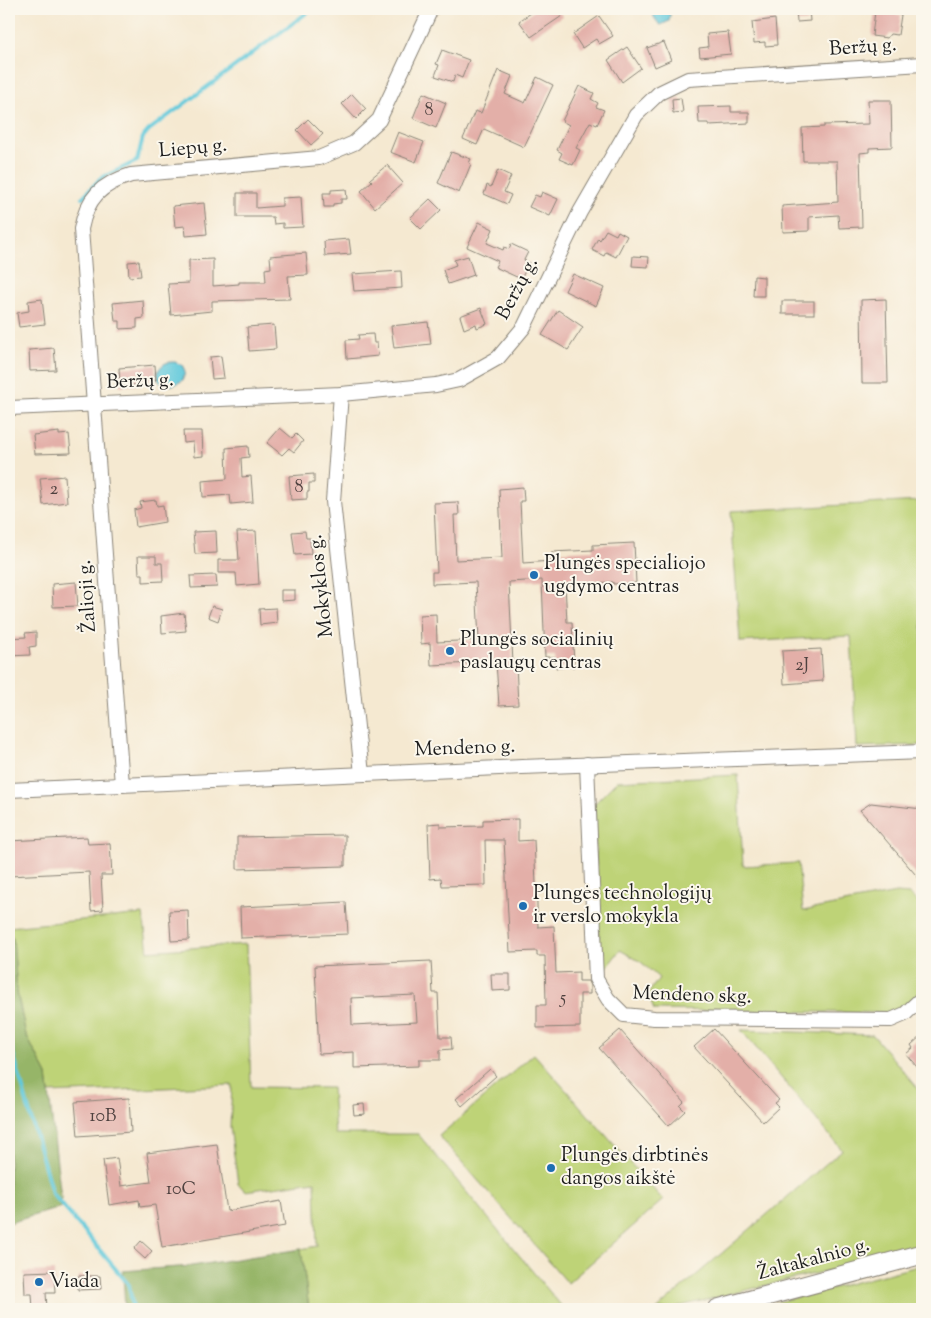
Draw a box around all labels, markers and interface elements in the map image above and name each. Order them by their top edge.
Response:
street label: Beržų g. [828,31,898,65]
house number: 8 [425,98,434,124]
street label: Liepų g. [158,132,228,166]
street label: Beržų g. [489,252,547,326]
street label: Beržų g. [106,366,174,398]
house number: 8 [295,475,304,501]
house number: 2 [50,477,59,503]
street label: Mokyklos g. [302,533,342,639]
place label: Plungės specialiojo ugdymo centras [544,550,706,602]
street label: Žalioji g. [71,559,105,633]
marker: Plungės specialiojo ugdymo centras [528,569,540,581]
place label: Plungės socialinių paslaugų centras [460,626,614,678]
marker: Plungės socialinių paslaugų centras [444,645,456,657]
house number: 2J [795,653,809,679]
street label: Mendeno g. [414,733,516,765]
place label: Plungės technologijų ir verslo mokykla [533,880,712,932]
marker: Plungės technologijų ir verslo mokykla [517,900,529,912]
street label: Mendeno skg. [632,979,752,1013]
house number: 5 [559,986,566,1012]
house number: 10B [90,1104,116,1130]
place label: Plungės dirbtinės dangos aikštė [561,1142,708,1194]
marker: Plungės dirbtinės dangos aikštė [545,1162,557,1174]
house number: 10C [166,1177,196,1203]
street label: Žaltakalnio g. [755,1231,873,1289]
place label: Viada [49,1268,99,1297]
marker: Viada [33,1276,45,1288]

